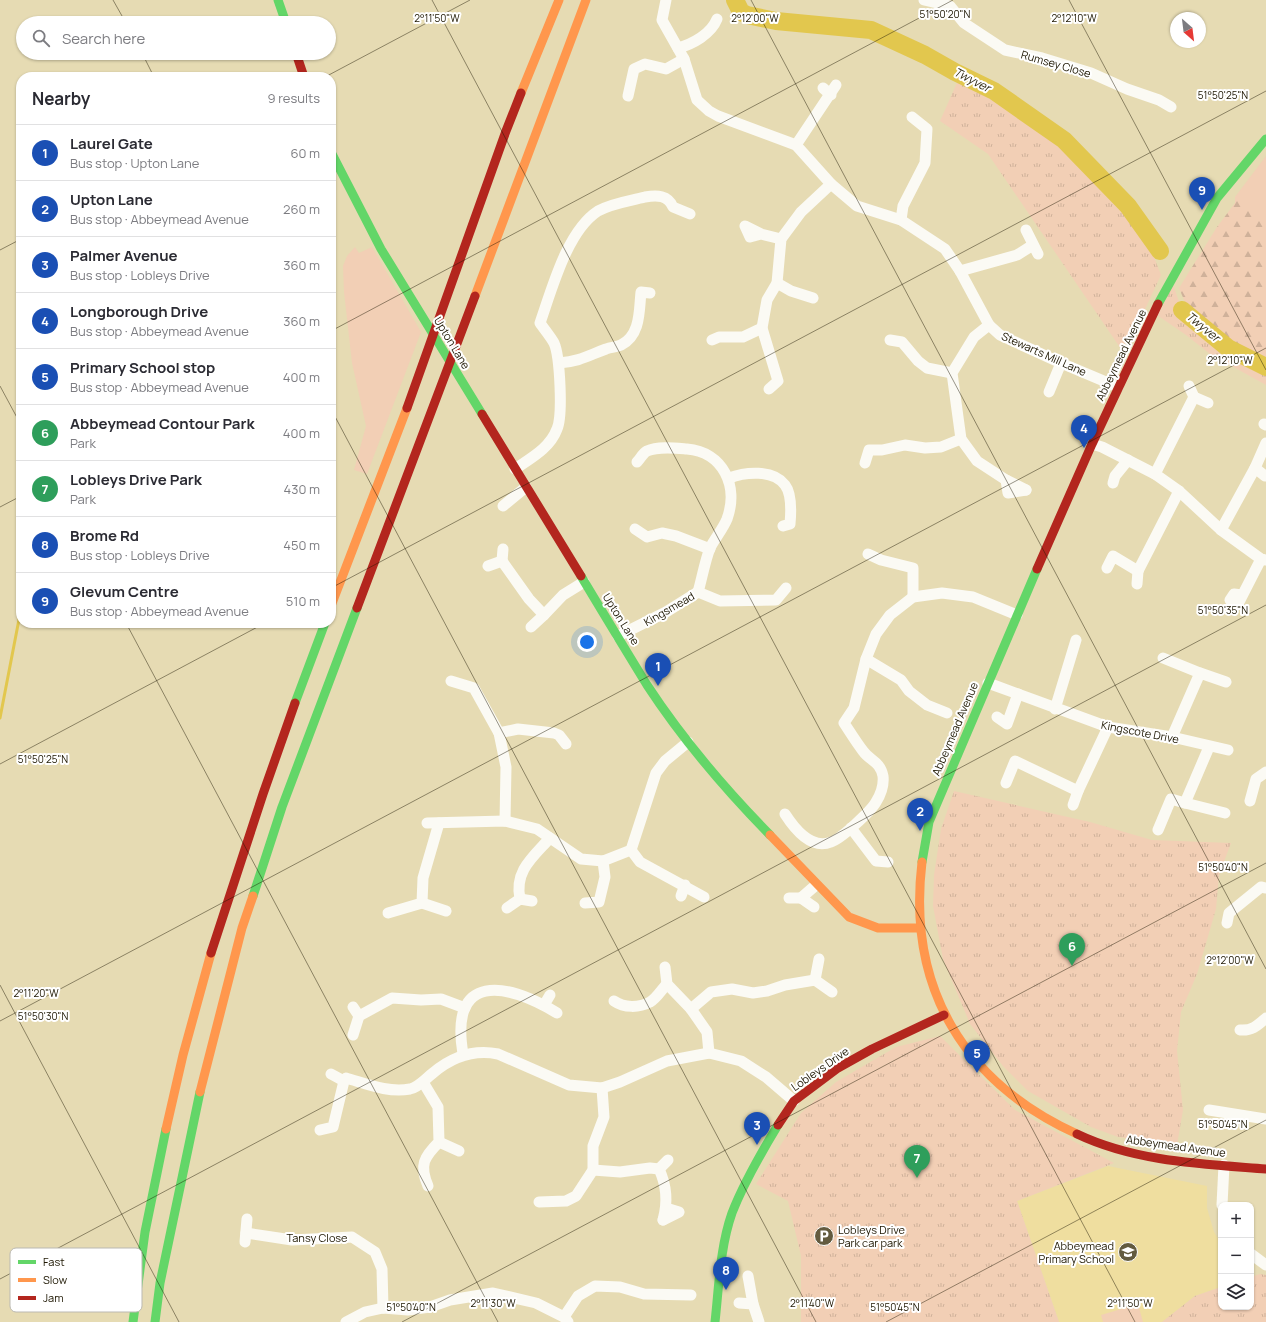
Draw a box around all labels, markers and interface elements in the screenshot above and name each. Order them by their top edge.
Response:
text: 51°50'20"N [920,7,971,21]
text: 2°11'50"W [414,11,460,25]
text: 2°12'00"W [731,11,779,25]
text: 2°12'10"W [1051,11,1097,25]
north arrow [1170,12,1206,48]
search box [16,16,336,60]
icon: search [30,27,52,49]
text: Search here [62,28,145,49]
street label: Rumsey Close [1019,46,1093,81]
water label: Twyver [951,63,995,97]
text: Nearby [32,87,90,110]
text: 51°50'25"N [1198,88,1248,102]
text: 9 results [268,89,320,107]
text: Laurel Gate [70,133,153,154]
text: 1 [42,144,48,162]
text: 60 m [290,144,320,162]
text: Bus stop · Upton Lane [70,154,199,172]
pin: 9 [1189,177,1215,210]
text: Upton Lane [70,189,153,210]
text: 2 [41,200,49,218]
text: 260 m [283,200,320,218]
text: Bus stop · Abbeymead Avenue [70,210,249,228]
text: Palmer Avenue [70,245,178,266]
text: 3 [41,256,49,274]
text: 360 m [283,256,320,274]
text: Bus stop · Lobleys Drive [70,266,210,284]
text: Longborough Drive [70,301,208,322]
street label: Abbeymead Avenue [1092,306,1150,403]
water label: Twyver [1183,308,1225,347]
text: 4 [41,312,49,330]
text: 360 m [283,312,320,330]
street label: Upton Lane [431,314,474,372]
text: Bus stop · Abbeymead Avenue [70,322,249,340]
street label: Stewarts Mill Lane [999,328,1090,379]
text: 2°12'10"W [1207,353,1253,367]
text: Primary School stop [70,357,215,378]
text: 5 [41,368,49,386]
text: 400 m [283,368,320,386]
text: Bus stop · Abbeymead Avenue [70,378,249,396]
text: Abbeymead Contour Park [70,413,254,434]
pin: 4 [1071,415,1097,448]
text: 6 [41,424,49,442]
text: 400 m [283,424,320,442]
text: Park [70,434,96,452]
text: Lobleys Drive Park [70,469,202,490]
text: 7 [42,480,48,498]
text: 430 m [284,480,320,498]
text: Park [70,490,96,508]
text: Brome Rd [70,525,139,546]
text: 8 [41,536,49,554]
text: 450 m [283,536,320,554]
text: Bus stop · Lobleys Drive [70,546,210,564]
text: Glevum Centre [70,581,179,602]
street label: Kingsmead [641,588,697,629]
street label: Upton Lane [600,590,644,648]
text: 9 [41,592,49,610]
text: 510 m [286,592,320,610]
text: Bus stop · Abbeymead Avenue [70,602,249,620]
text: 51°50'35"N [1198,603,1248,617]
your location [577,632,597,652]
pin: 1 [645,653,671,686]
street label: Abbeymead Avenue [928,679,981,778]
street label: Kingscote Drive [1100,717,1181,747]
text: 51°50'25"N [18,752,68,766]
pin: 2 [907,798,933,831]
text: 51°50'40"N [1198,860,1248,874]
pin: 6 [1059,933,1085,966]
text: 2°12'00"W [1206,953,1254,967]
text: 2°11'20"W [13,986,59,1000]
text: 51°50'30"N [18,1009,68,1023]
pin: 5 [964,1040,990,1073]
street label: Lobleys Drive [788,1043,852,1094]
pin: 3 [744,1112,770,1145]
text: 51°50'45"N [1198,1117,1248,1131]
street label: Abbeymead Avenue [1125,1131,1227,1160]
pin: 7 [904,1145,930,1178]
map controls [1218,1202,1254,1310]
button: + [1218,1202,1254,1238]
place label: Lobleys Drive Park car park [838,1222,906,1250]
parking icon: Lobleys Drive Park car park [813,1225,835,1247]
street label: Tansy Close [286,1230,348,1245]
place label: Abbeymead Primary School [1039,1238,1114,1266]
button: − [1218,1238,1254,1274]
school or university icon: Abbeymead Primary School [1117,1241,1139,1263]
legend [10,1248,142,1312]
text: Fast [43,1254,65,1269]
pin: 8 [713,1257,739,1290]
text: Slow [43,1272,68,1287]
button: layers [1218,1274,1254,1310]
text: Jam [43,1290,64,1305]
text: 2°11'30"W [470,1296,516,1310]
text: 2°11'40"W [790,1296,835,1310]
text: 2°11'50"W [1107,1296,1153,1310]
text: 51°50'40"N [386,1300,436,1314]
text: 51°50'45"N [870,1300,920,1314]

